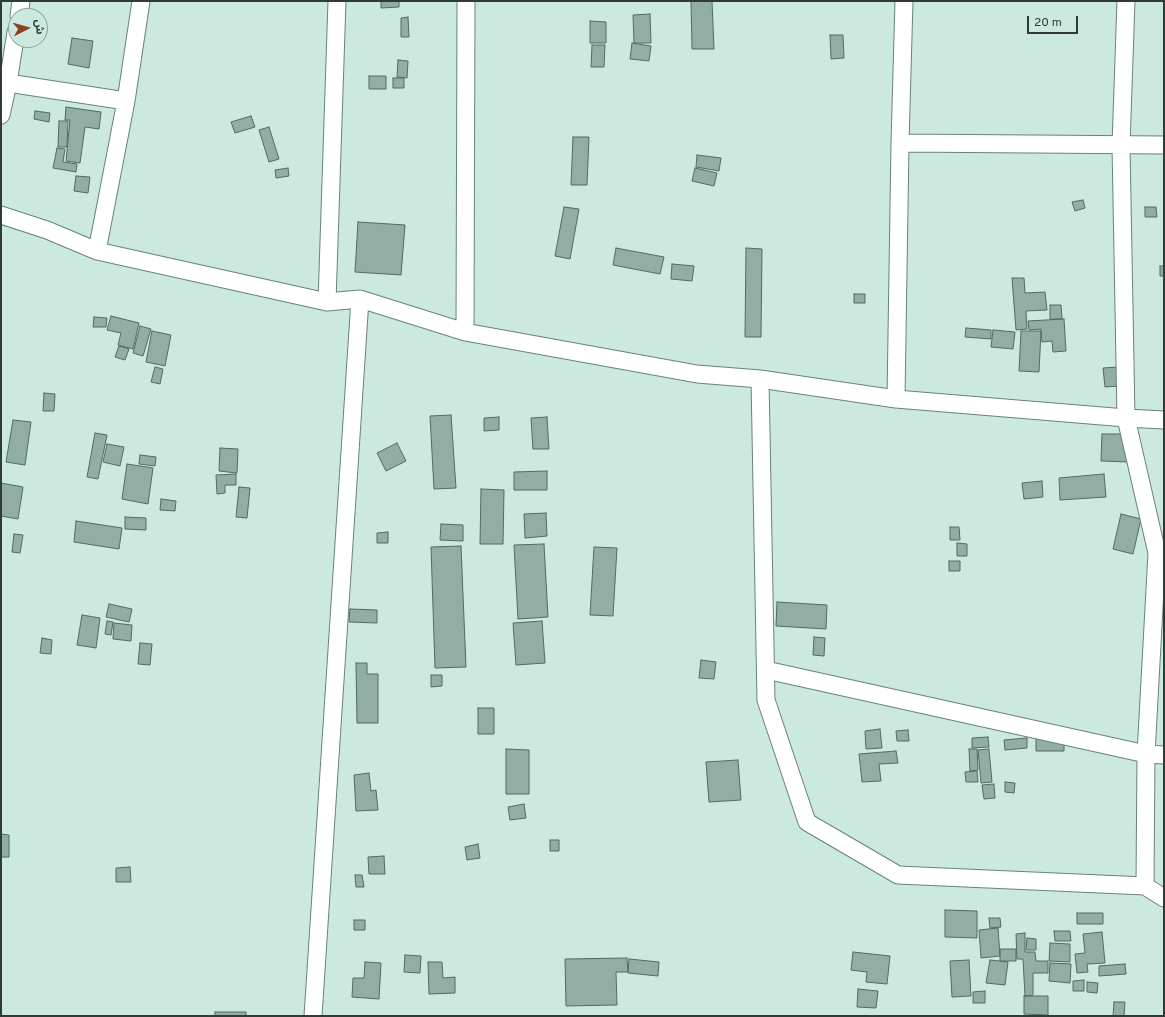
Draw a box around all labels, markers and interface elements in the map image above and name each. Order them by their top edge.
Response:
north arrow [8,8,48,48]
scale bar [1029,8,1080,34]
text: 20 m [1034,15,1062,31]
text: ش [31,19,47,35]

